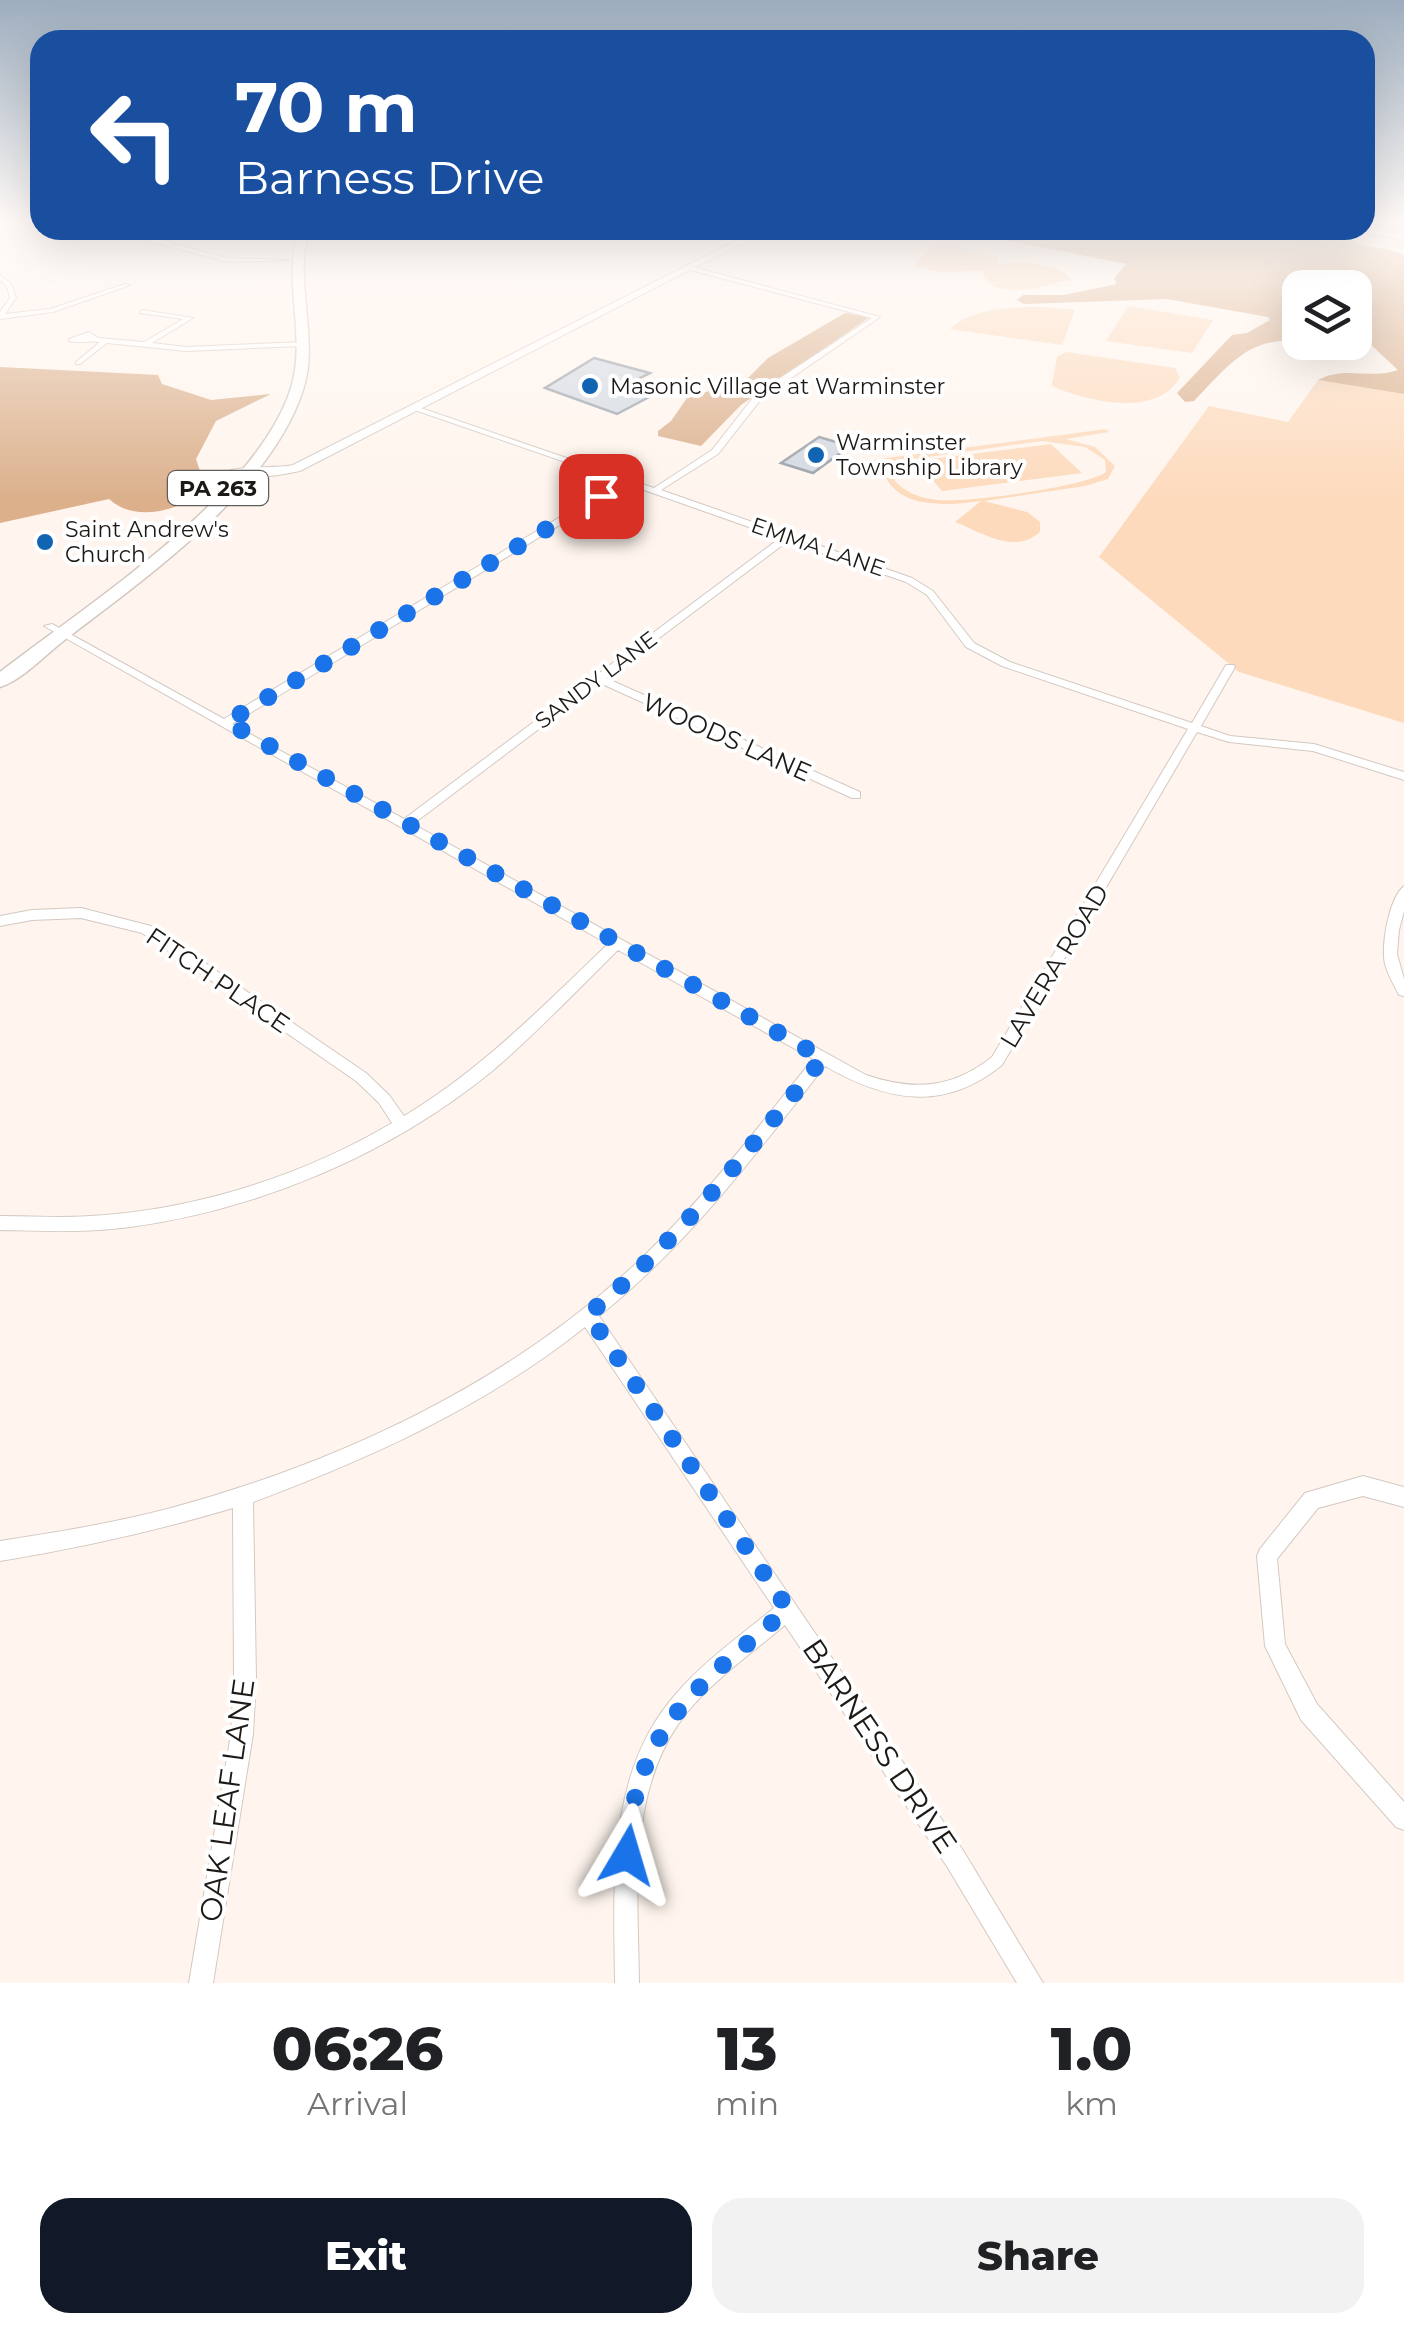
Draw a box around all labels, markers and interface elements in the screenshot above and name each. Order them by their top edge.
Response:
text: 70 m [235,64,418,150]
icon: left [70,70,200,200]
text: Barness Drive [235,150,544,205]
map controls [1282,270,1372,360]
button: layers [1282,270,1372,360]
place label: Masonic Village at Warminster [610,373,945,400]
marker: Masonic Village at Warminster [579,375,601,397]
place label: Warminster Township Library [836,429,1023,481]
marker: Warminster Township Library [805,444,827,466]
pin [559,454,644,539]
icon: arrive [574,469,629,524]
road number: PA 263 [168,471,268,505]
street label: EMMA LANE [748,512,888,582]
place label: Saint Andrew's Church [65,516,229,568]
marker: Saint Andrew's Church [34,531,56,553]
street label: SANDY LANE [530,625,662,735]
street label: WOODS LANE [638,686,816,788]
street label: LAVERA ROAD [993,879,1115,1053]
street label: FITCH PLACE [141,921,295,1039]
street label: BARNESS DRIVE [795,1632,965,1860]
street label: OAK LEAF LANE [192,1676,262,1924]
position arrow [575,1803,679,1907]
text: 06:26 [272,2012,443,2085]
text: 13 [717,2012,777,2085]
text: 1.0 [1051,2012,1132,2085]
text: Arrival [307,2084,408,2123]
text: min [715,2084,779,2123]
text: km [1065,2084,1118,2123]
button: Exit [40,2198,692,2313]
button: Share [712,2198,1364,2313]

